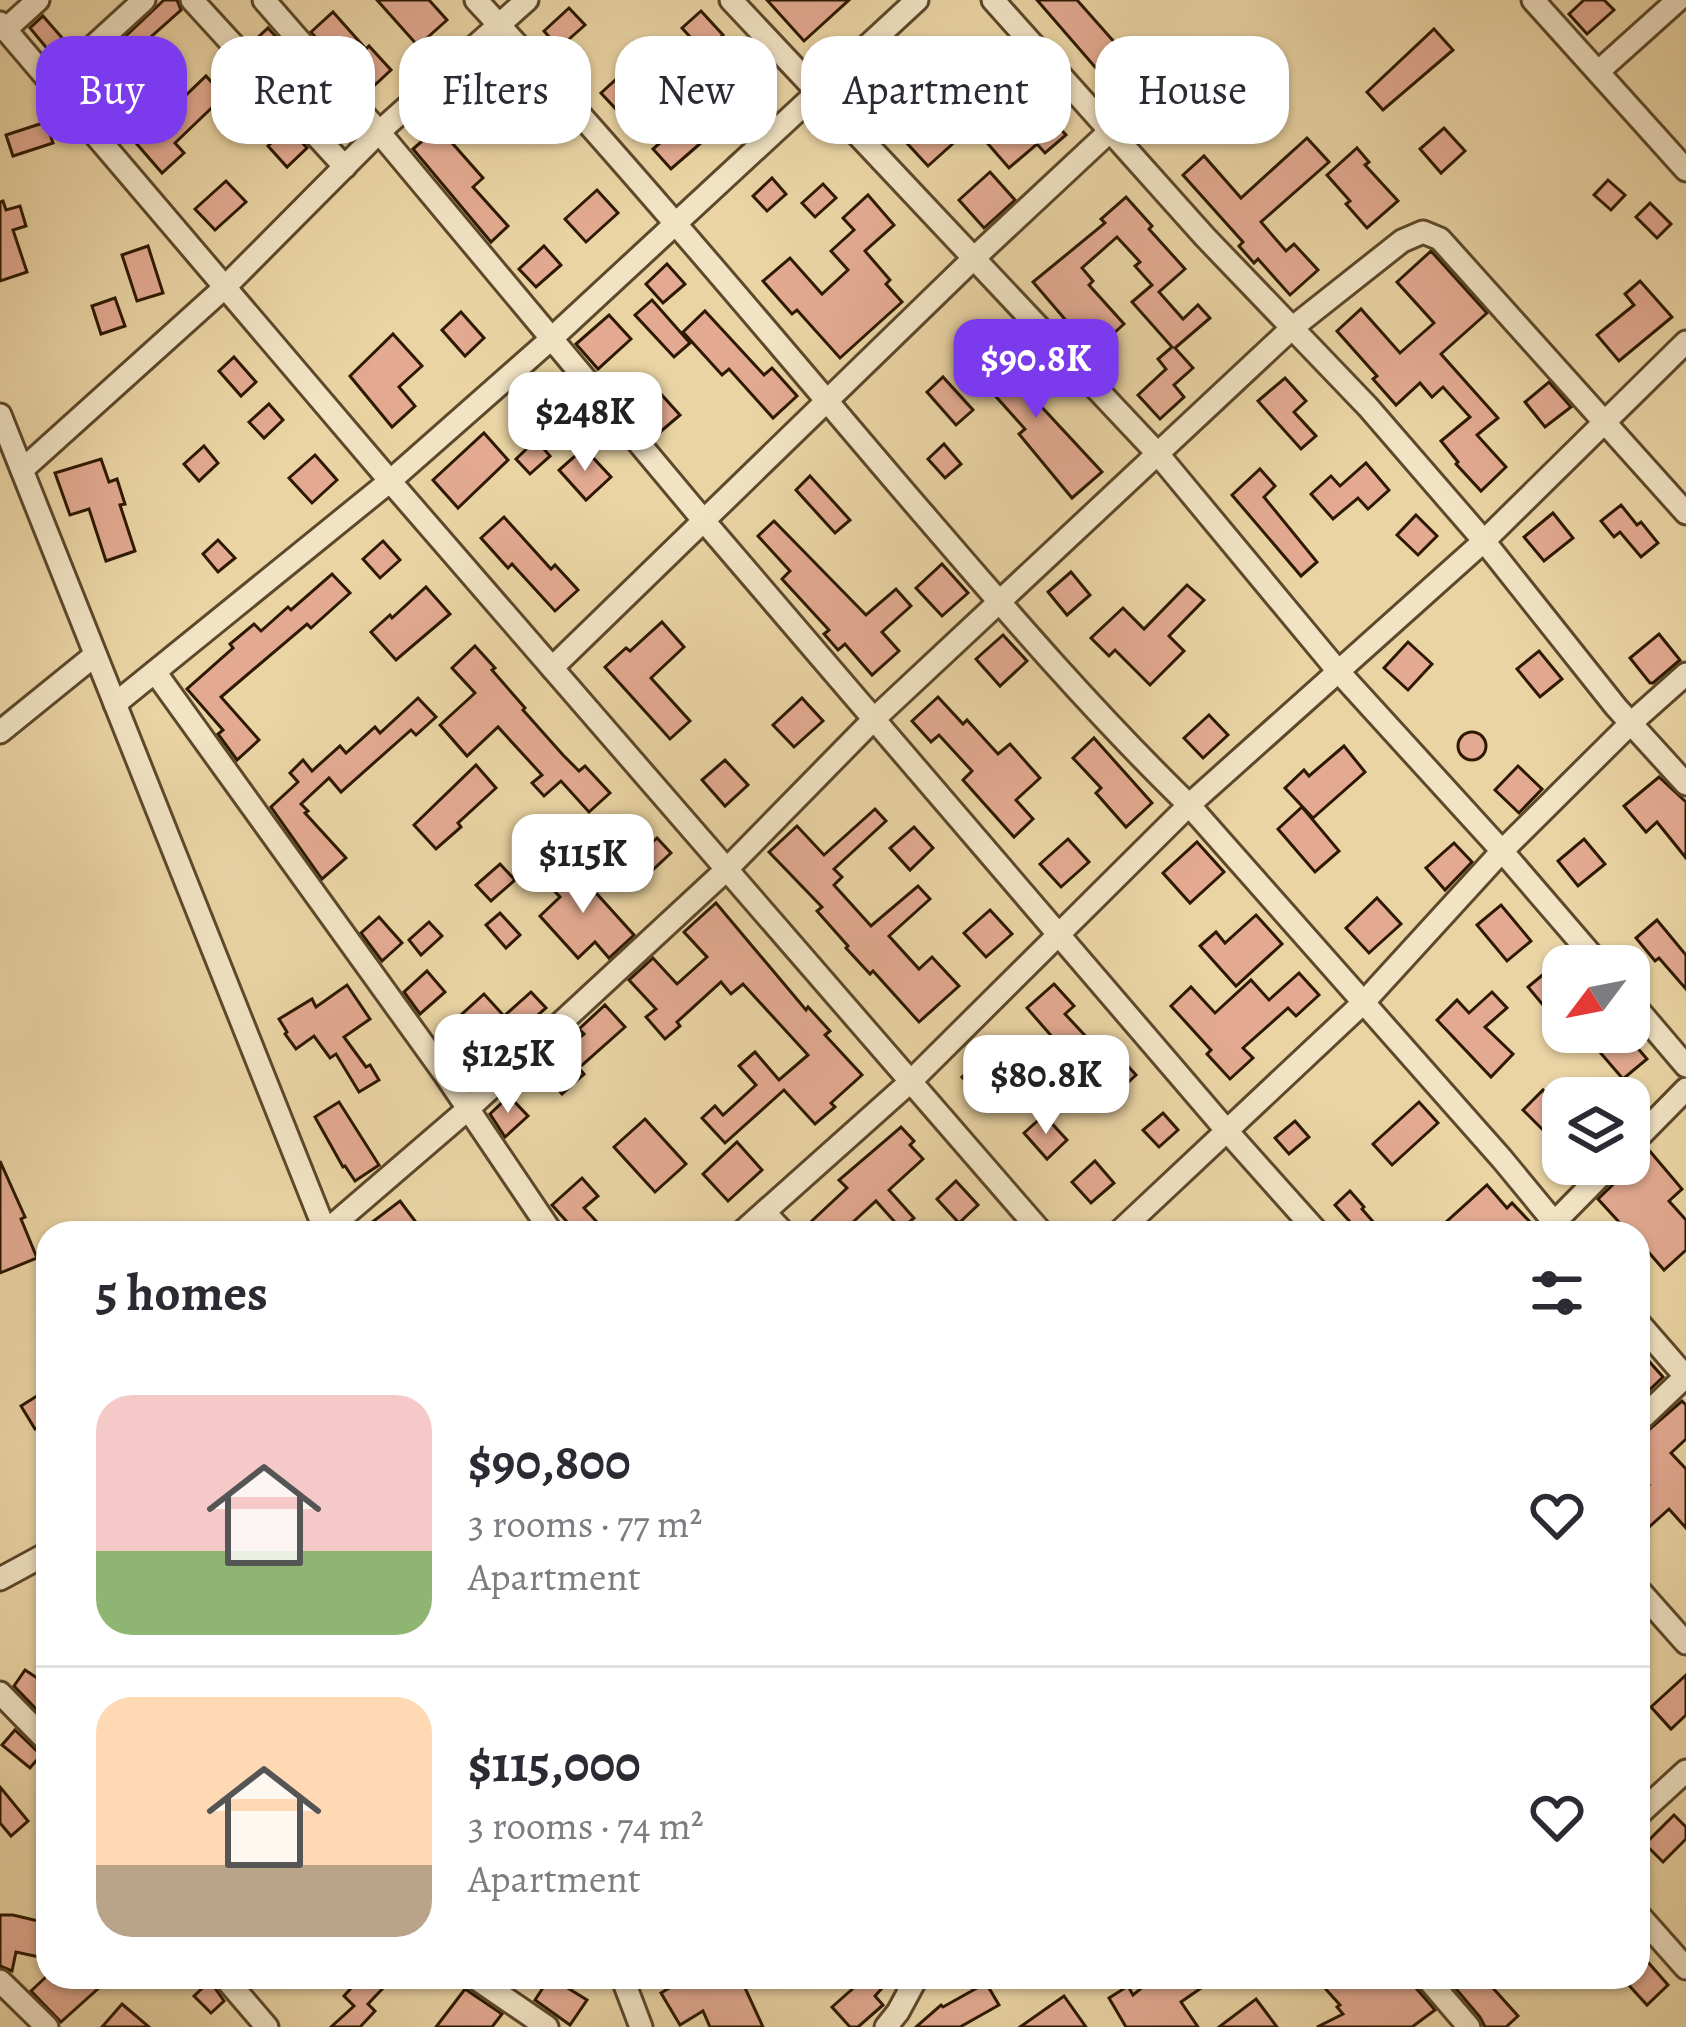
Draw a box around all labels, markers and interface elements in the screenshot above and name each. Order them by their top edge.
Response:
chip: Buy [36,36,187,144]
chip: Rent [211,36,375,144]
chip: Filters [399,36,591,144]
chip: New [615,36,777,144]
chip: Apartment [801,36,1071,144]
chip: House [1095,36,1289,144]
pin: $90.8K [938,319,1134,421]
text: $90.8K [981,331,1091,384]
pin: $248K [501,372,669,474]
text: $248K [535,384,635,437]
pin: $115K [499,814,667,916]
text: $115K [539,826,627,879]
north arrow [1542,945,1650,1053]
map controls [1542,945,1650,1185]
pin: $125K [424,1014,592,1116]
text: $125K [461,1026,555,1079]
pin: $80.8K [948,1035,1144,1137]
text: $80.8K [990,1047,1102,1100]
button: layers [1542,1077,1650,1185]
text: 5 homes [96,1258,268,1328]
icon: filters [1524,1260,1590,1326]
text: $90,800 [468,1427,631,1497]
icon: home [192,1443,336,1587]
icon: heart [1524,1482,1590,1548]
text: 3 rooms · 77 m² [468,1497,702,1550]
text: Apartment [468,1550,641,1603]
text: $115,000 [468,1729,641,1799]
icon: home [192,1745,336,1889]
icon: heart [1524,1784,1590,1850]
text: 3 rooms · 74 m² [468,1799,704,1852]
text: Apartment [468,1852,641,1905]

